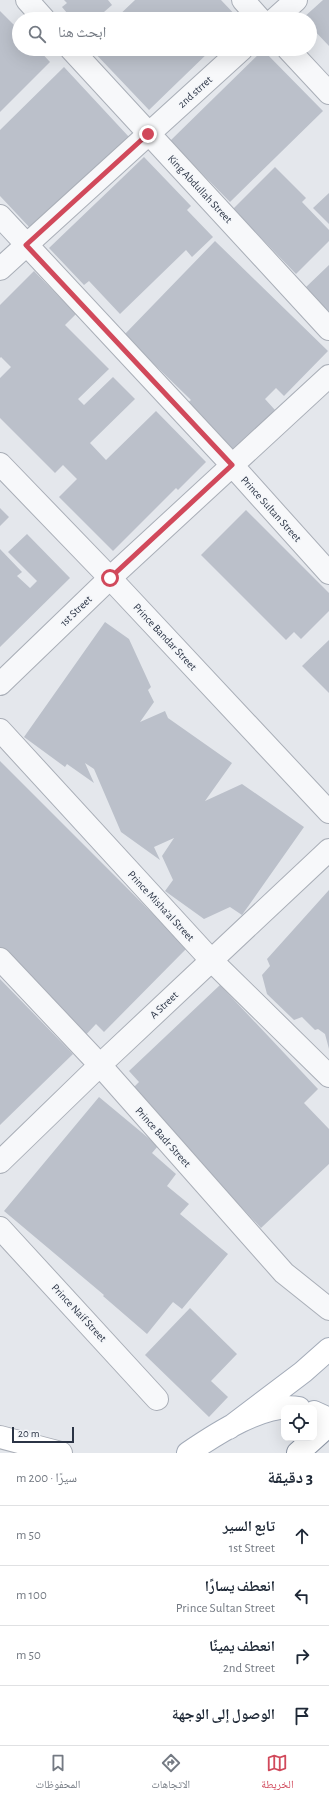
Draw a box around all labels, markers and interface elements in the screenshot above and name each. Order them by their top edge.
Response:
search box [12,12,317,56]
icon: search [26,23,48,45]
text: ابحث هنا [58,25,106,40]
street label: 2nd strret [176,74,214,110]
route end [139,125,157,143]
street label: King Abdullah Street [166,153,235,226]
street label: Prince Sultan Street [239,474,304,544]
route start [101,569,119,587]
street label: 1st Street [58,593,94,629]
street label: Prince Bandar Street [131,601,199,673]
street label: Prince Misha'al Street [126,869,197,944]
street label: A Street [148,989,181,1021]
street label: Prince Badr Street [133,1105,193,1169]
street label: Prince Naif Street [50,1282,109,1344]
map controls [281,1405,317,1441]
button: locate [281,1405,317,1441]
scale bar [12,1425,74,1444]
text: 20 m [18,1428,39,1439]
text: 3 دقيقة [267,1469,313,1486]
text: سيرًا · 200 m [16,1472,77,1485]
text: تابع السير [223,1519,275,1534]
icon: ahead [291,1525,313,1547]
text: 50 m [16,1529,41,1542]
text: 1st Street [229,1542,275,1555]
text: انعطف يسارًا [205,1579,275,1594]
icon: left [291,1585,313,1607]
text: 100 m [16,1589,47,1602]
text: Prince Sultan Street [176,1602,275,1615]
text: انعطف يمينًا [209,1639,275,1654]
icon: right [291,1645,313,1667]
text: 50 m [16,1649,41,1662]
text: 2nd Street [223,1662,275,1675]
icon: arrive [291,1705,313,1727]
text: الوصول إلى الوجهة [172,1707,275,1722]
tab: المحفوظات [35,1752,80,1795]
tab: الاتجاهات [151,1752,190,1795]
tab: الخريطة [261,1752,294,1795]

